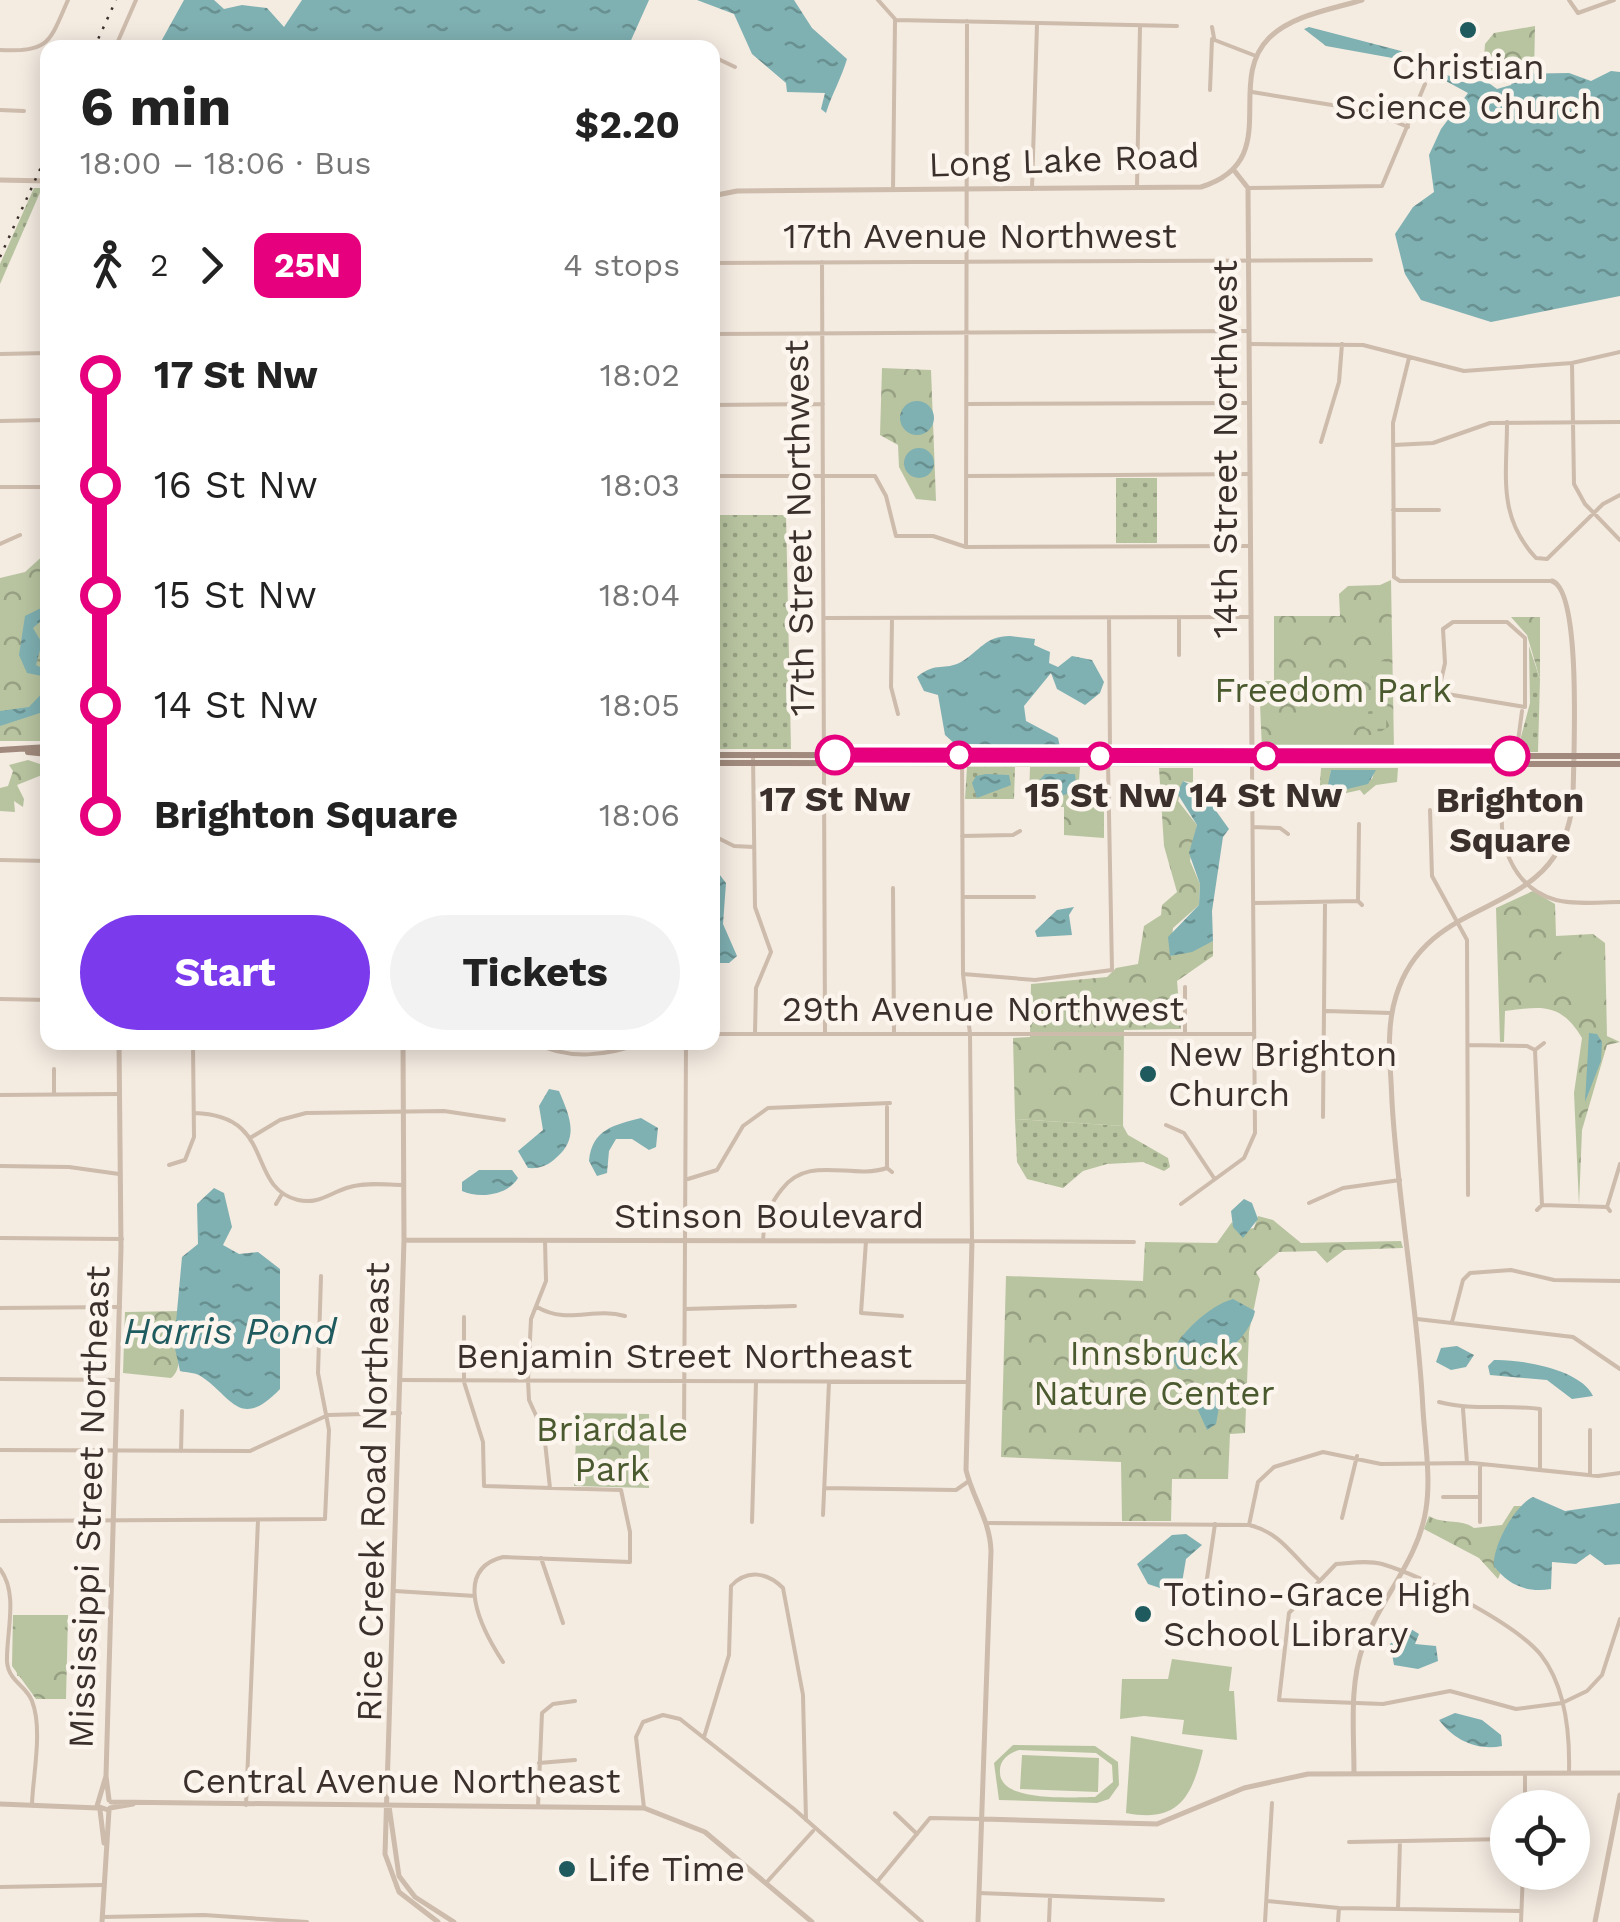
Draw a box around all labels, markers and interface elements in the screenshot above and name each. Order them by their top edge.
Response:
marker: Christian Science Church [1457,19,1479,41]
place label: Christian Science Church [1334,46,1602,128]
text: 6 min [80,74,231,138]
text: $2.20 [575,103,680,147]
street label: Long Lake Road [928,134,1200,186]
text: 18:00 – 18:06 · Bus [80,144,372,182]
street label: 17th Avenue Northwest [783,215,1177,257]
icon: walk [80,238,135,293]
icon: forward [184,238,239,293]
text: 25N [274,244,341,286]
text: 2 [150,246,169,284]
text: 4 stops [563,246,680,284]
street label: 14th Street Northwest [1204,260,1246,638]
street label: 17th Street Northwest [775,339,823,717]
text: 17 St Nw [154,353,318,397]
text: 18:02 [600,356,680,394]
text: 16 St Nw [154,463,318,507]
text: 18:03 [600,466,680,504]
text: 15 St Nw [154,573,317,617]
text: 18:04 [599,576,680,614]
park label: Freedom Park [1214,669,1452,711]
text: 14 St Nw [154,683,318,727]
text: 18:05 [600,686,680,724]
marker: 17 St Nw [816,736,854,774]
marker: Brighton Square [1491,737,1529,775]
unlabelled marker [946,742,972,768]
marker: 15 St Nw [1087,743,1113,769]
marker: 14 St Nw [1253,743,1279,769]
place label: 15 St Nw [1025,774,1176,816]
place label: 14 St Nw [1189,774,1343,816]
place label: 17 St Nw [760,778,911,820]
place label: Brighton Square [1436,779,1584,861]
text: Brighton Square [154,793,458,837]
text: 18:06 [599,796,680,834]
button: Start [80,915,370,1030]
button: Tickets [390,915,680,1030]
street label: 29th Avenue Northwest [782,988,1184,1030]
place label: New Brighton Church [1168,1033,1397,1115]
marker: New Brighton Church [1137,1063,1159,1085]
street label: Stinson Boulevard [614,1195,924,1237]
street label: Rice Creek Road Northeast [348,1261,398,1722]
street label: Mississippi Street Northeast [60,1265,118,1749]
water label: Harris Pond [123,1309,338,1353]
park label: Innsbruck Nature Center [1033,1332,1275,1414]
street label: Benjamin Street Northeast [456,1335,913,1377]
park label: Briardale Park [536,1408,688,1490]
place label: Totino-Grace High School Library [1163,1573,1471,1655]
marker: Totino-Grace High School Library [1132,1603,1154,1625]
street label: Central Avenue Northeast [182,1760,621,1802]
map controls [1490,1790,1590,1890]
button: locate [1490,1790,1590,1890]
place label: Life Time [587,1848,745,1890]
marker: Life Time [556,1858,578,1880]

